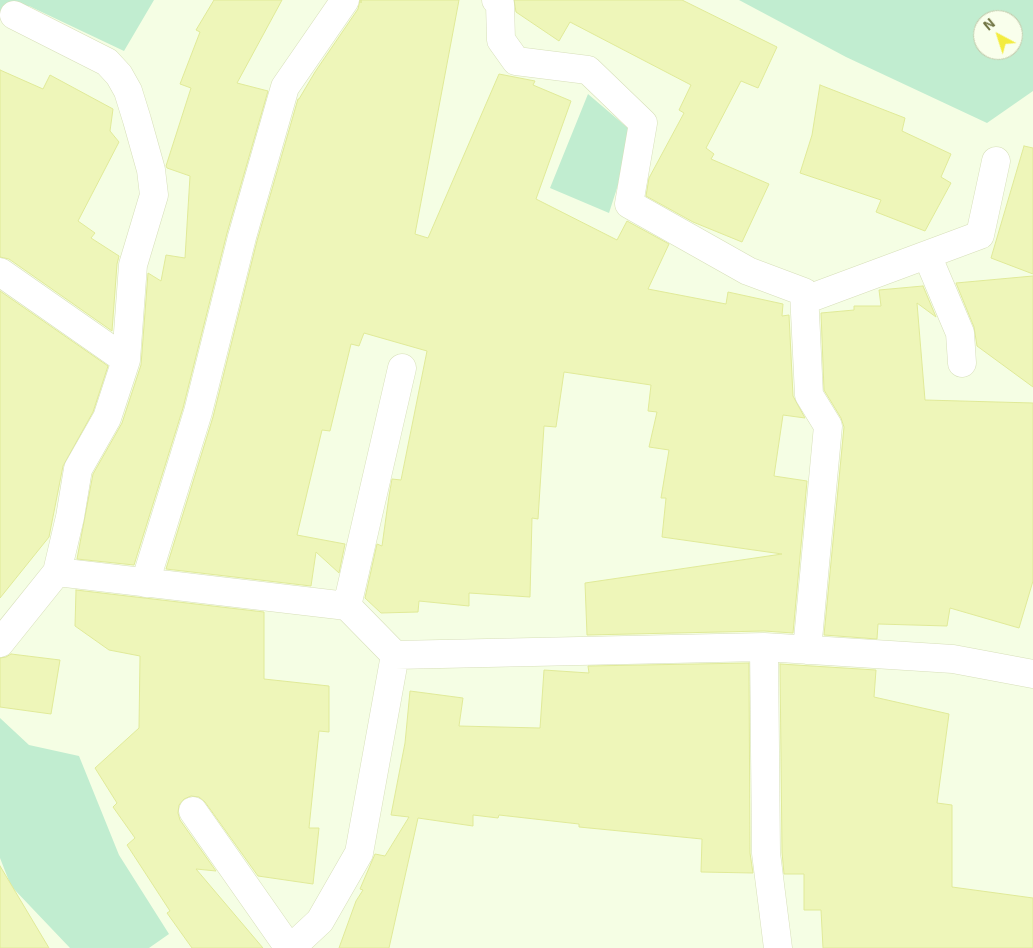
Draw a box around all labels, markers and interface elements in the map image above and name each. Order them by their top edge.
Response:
north arrow [973,10,1023,60]
text: N [979,14,998,34]

